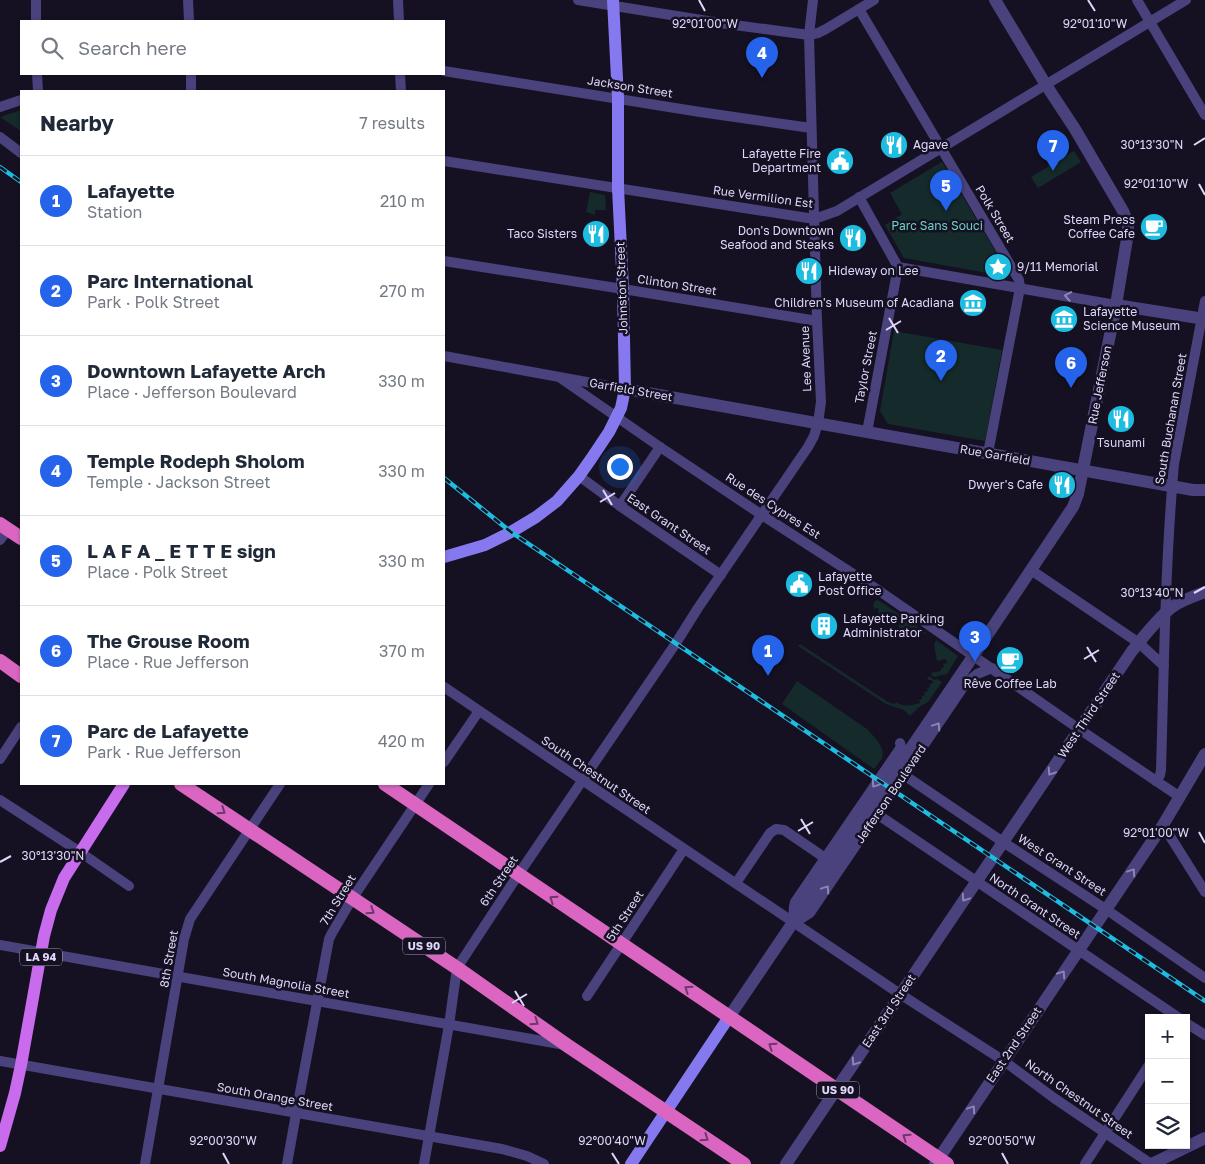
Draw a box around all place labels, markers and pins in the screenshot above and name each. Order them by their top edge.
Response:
pin: 4 [746,37,778,78]
restaurant icon: Agave [879,130,909,160]
pin: 7 [1037,130,1069,171]
place label: Agave [913,137,948,152]
place label: Lafayette Fire Department [742,146,821,175]
public building icon: Lafayette Fire Department [825,146,855,176]
pin: 5 [930,170,962,211]
place label: Steam Press Coffee Cafe [1063,212,1135,241]
cafe icon: Steam Press Coffee Cafe [1139,212,1169,242]
restaurant icon: Taco Sisters [581,219,611,249]
place label: Don's Downtown Seafood and Steaks [720,223,834,252]
restaurant icon: Don's Downtown Seafood and Steaks [838,223,868,253]
place label: Taco Sisters [507,226,577,241]
place icon: 9/11 Memorial [983,252,1013,282]
restaurant icon: Hideway on Lee [794,256,824,286]
place label: 9/11 Memorial [1017,259,1098,274]
place label: Hideway on Lee [828,263,919,278]
museum icon: Children's Museum of Acadiana [958,288,988,318]
place label: Children's Museum of Acadiana [774,295,954,310]
museum icon: Lafayette Science Museum [1049,304,1079,334]
place label: Lafayette Science Museum [1083,304,1180,333]
pin: 2 [925,340,957,381]
pin: 6 [1055,347,1087,388]
restaurant icon: Tsunami [1106,404,1136,434]
place label: Tsunami [1097,435,1145,450]
restaurant icon: Dwyer's Cafe [1047,470,1077,500]
place label: Dwyer's Cafe [968,477,1043,492]
public building icon: Lafayette Post Office [784,569,814,599]
place label: Lafayette Post Office [818,569,882,598]
building icon: Lafayette Parking Administrator [809,611,839,641]
place label: Lafayette Parking Administrator [843,611,944,640]
pin: 3 [959,621,991,662]
pin: 1 [752,635,784,676]
cafe icon: Rêve Coffee Lab [995,645,1025,675]
place label: Rêve Coffee Lab [963,676,1057,691]

